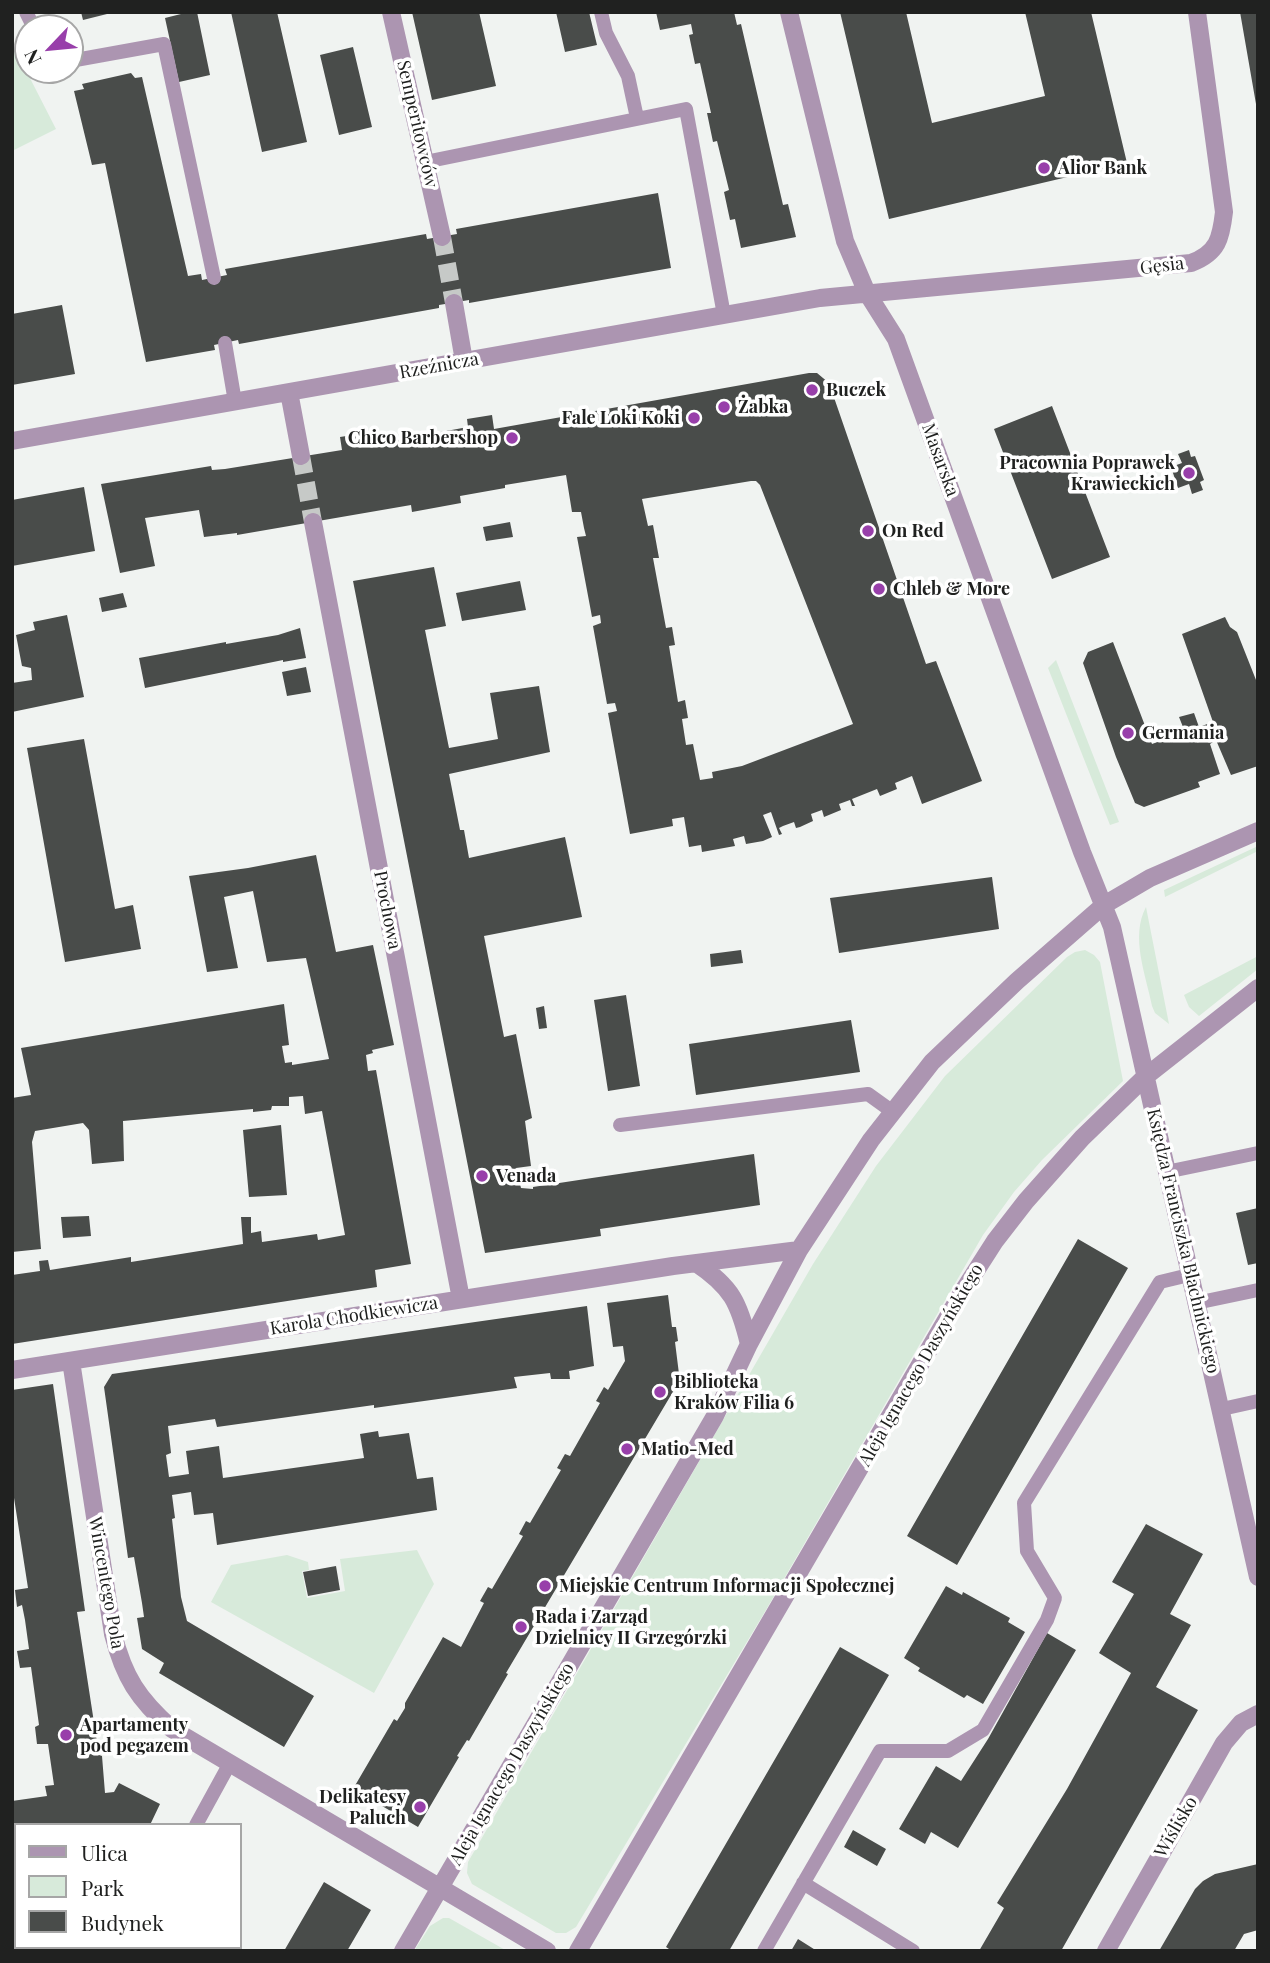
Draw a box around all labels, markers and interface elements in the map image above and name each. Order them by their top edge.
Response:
north arrow [14,14,84,84]
text: N [17,45,47,69]
street label: Semperitowców [392,58,442,190]
place label: Alior Bank [1058,157,1147,179]
marker: Alior Bank [1036,160,1052,176]
street label: Gęsia [1139,253,1185,279]
street label: Rzeźnicza [398,348,480,384]
place label: Buczek [826,379,886,401]
marker: Buczek [804,382,820,398]
place label: Żabka [738,396,788,418]
marker: Żabka [716,399,732,415]
place label: Fale Loki Koki [562,407,680,429]
marker: Fale Loki Koki [686,410,702,426]
street label: Masarska [917,420,963,500]
place label: Chico Barbershop [348,427,498,449]
marker: Chico Barbershop [504,430,520,446]
place label: Pracownia Poprawek Krawieckich [999,452,1175,494]
marker: Pracownia Poprawek Krawieckich [1181,465,1197,481]
place label: On Red [882,520,944,542]
marker: On Red [860,523,876,539]
place label: Chleb & More [893,578,1010,600]
marker: Chleb & More [871,581,887,597]
place label: Germania [1142,722,1224,744]
marker: Germania [1120,725,1136,741]
street label: Prochowa [369,869,405,951]
street label: Księdza Franciszka Blachnickiego [1142,1106,1224,1376]
place label: Venada [496,1165,556,1187]
marker: Venada [474,1168,490,1184]
street label: Aleja Ignacego Daszyńskiego [854,1260,988,1470]
street label: Karola Chodkiewicza [269,1292,439,1340]
place label: Biblioteka Kraków Filia 6 [674,1371,794,1414]
marker: Biblioteka Kraków Filia 6 [652,1384,668,1400]
place label: Matio-Med [641,1438,734,1460]
marker: Matio-Med [619,1441,635,1457]
street label: Wincentego Pola [84,1515,128,1651]
place label: Miejskie Centrum Informacji Społecznej [559,1575,894,1597]
marker: Miejskie Centrum Informacji Społecznej [537,1578,553,1594]
place label: Rada i Zarząd Dzielnicy II Grzegórzki [535,1606,727,1648]
marker: Rada i Zarząd Dzielnicy II Grzegórzki [513,1619,529,1635]
street label: Aleja Ignacego Daszyńskiego [445,1659,579,1869]
place label: Apartamenty pod pegazem [80,1714,189,1756]
marker: Apartamenty pod pegazem [58,1727,74,1743]
place label: Delikatesy Paluch [319,1786,406,1828]
street label: Wiślisko [1150,1793,1202,1861]
marker: Delikatesy Paluch [412,1799,428,1815]
legend [14,1823,242,1949]
text: Ulica [81,1838,128,1866]
text: Park [81,1873,124,1901]
text: Budynek [81,1908,164,1936]

